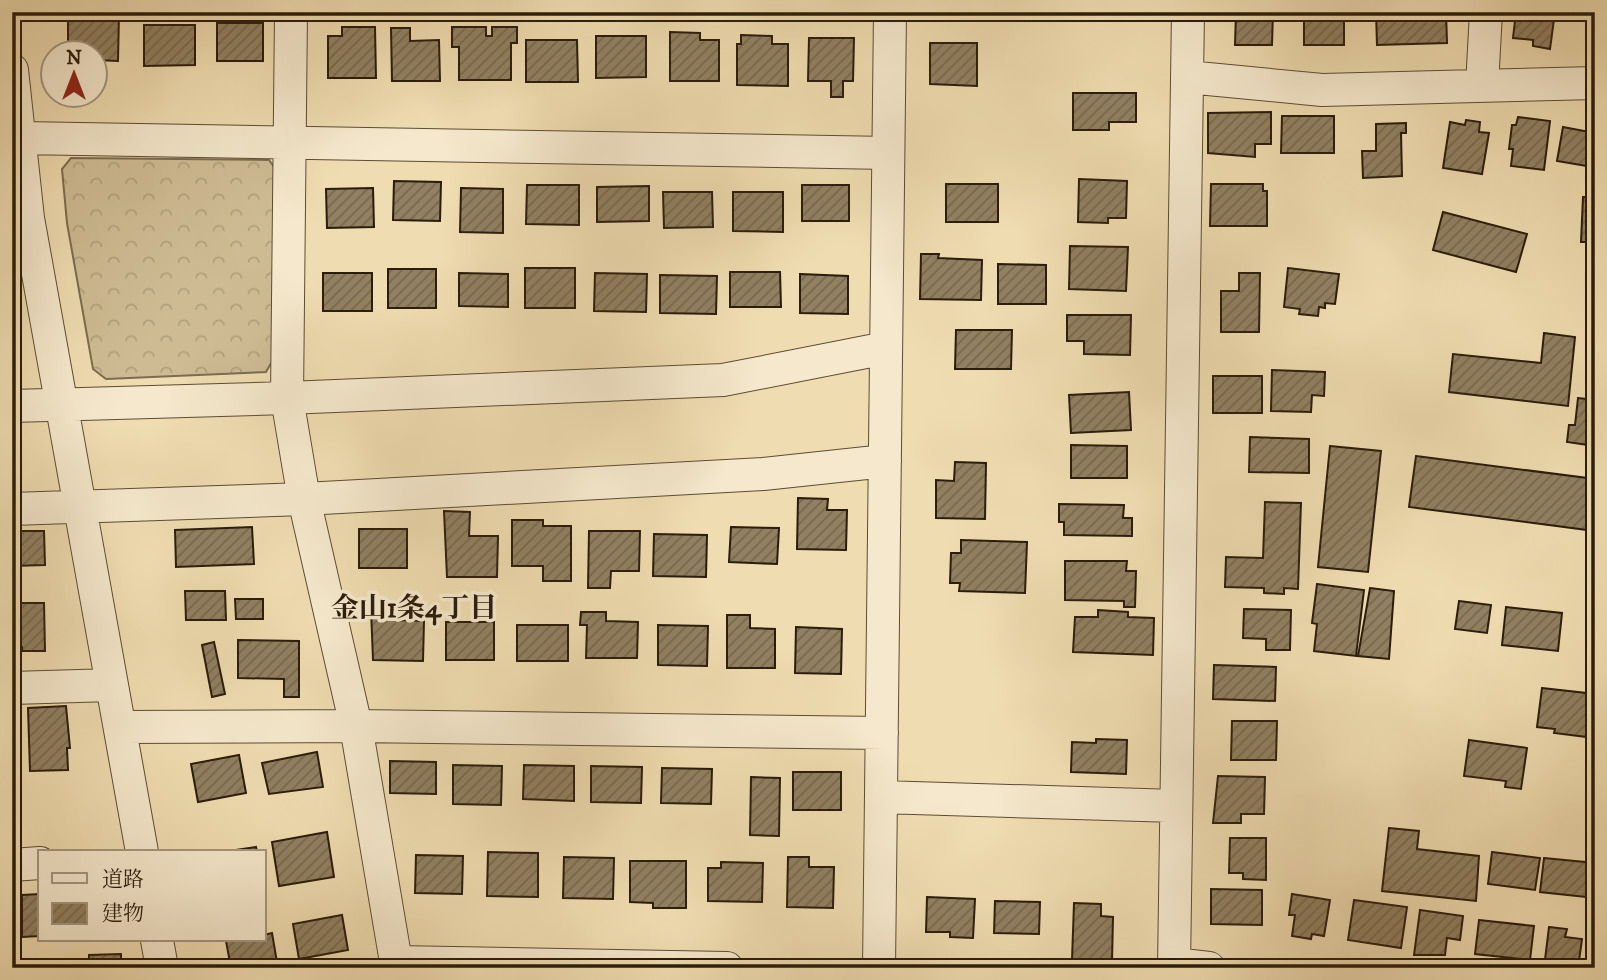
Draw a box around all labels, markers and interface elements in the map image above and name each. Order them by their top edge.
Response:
north arrow [38,38,108,108]
text: N [66,47,82,70]
district label: 金山1条4丁目 [331,591,497,626]
legend [38,850,266,942]
text: 道路 [102,867,144,893]
text: 建物 [102,901,144,927]

